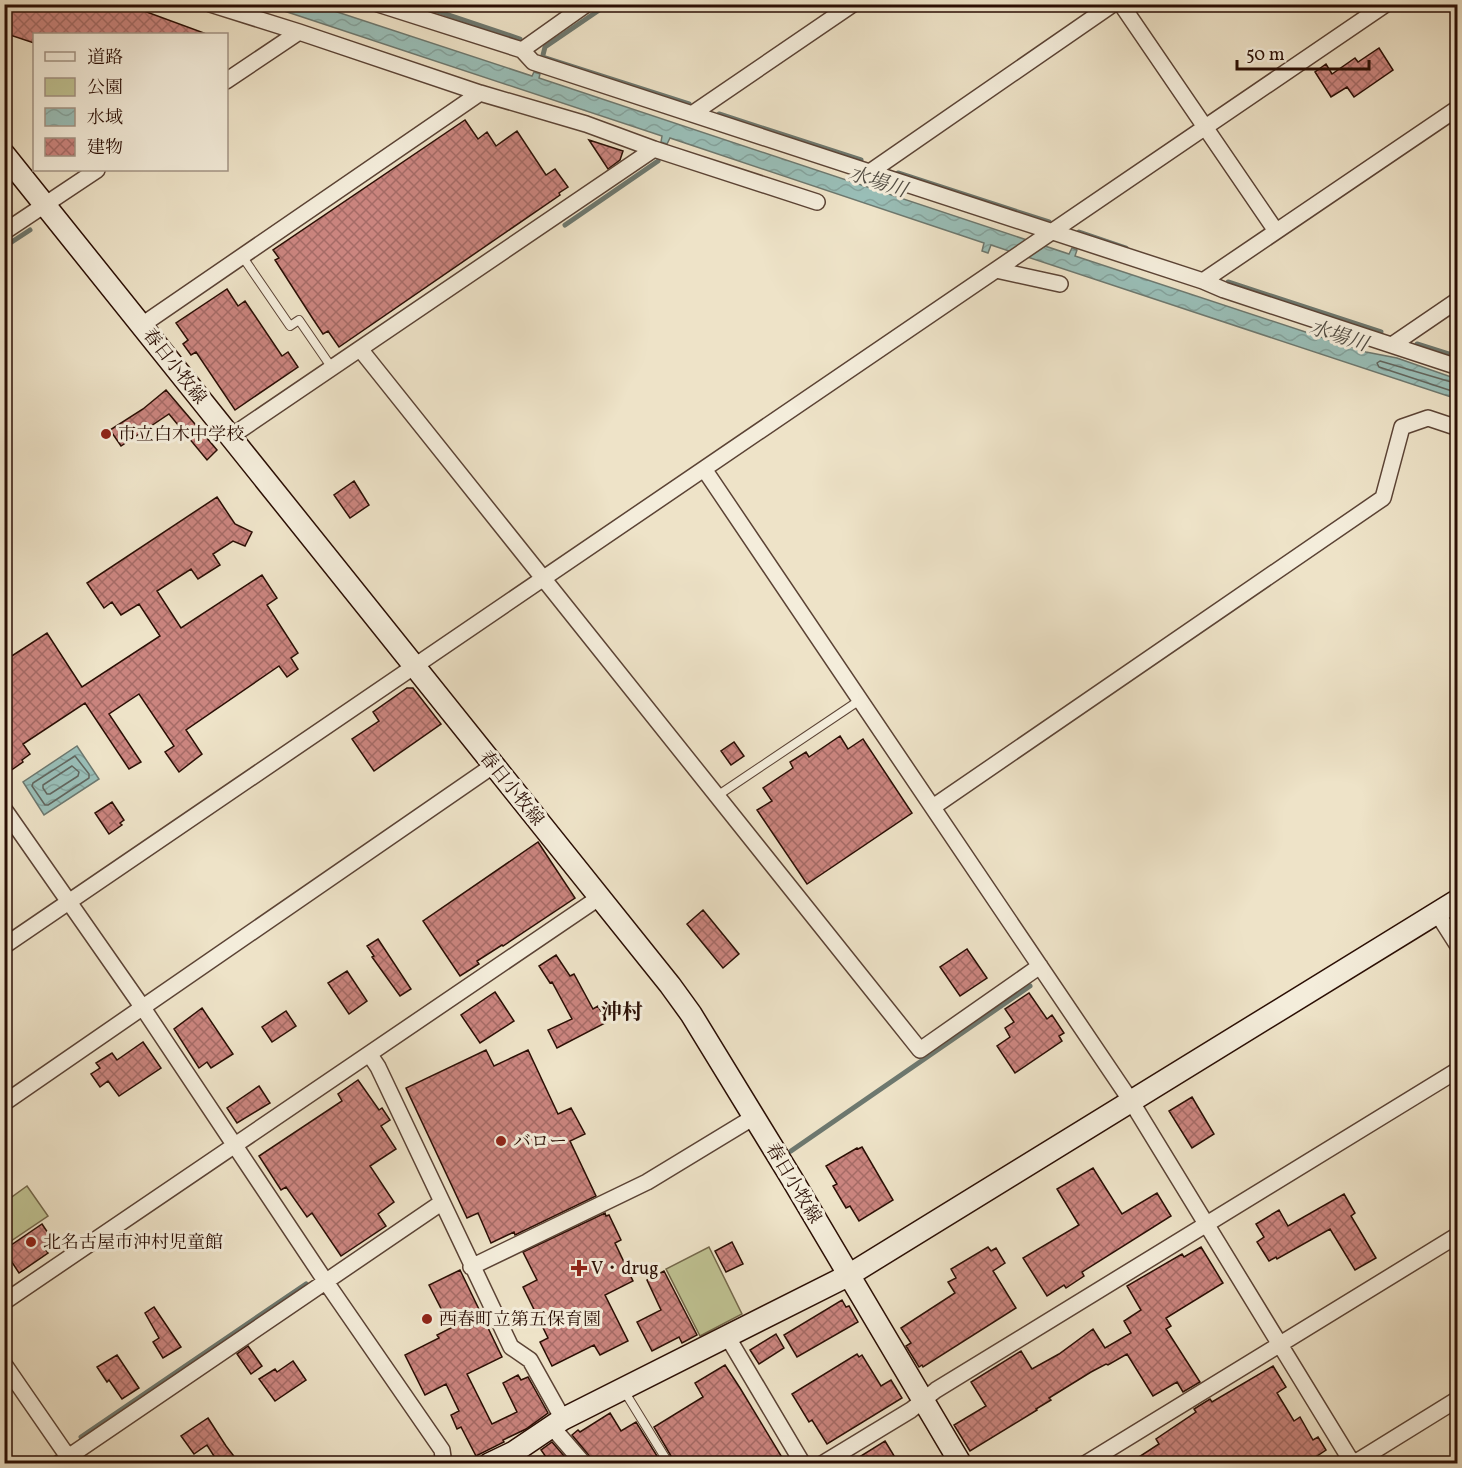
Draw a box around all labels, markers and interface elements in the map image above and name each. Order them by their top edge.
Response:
legend [33,33,228,171]
scale bar [1237,33,1369,71]
text: 50 m [1246,43,1285,68]
text: 道路 [87,46,123,71]
text: 公園 [87,76,123,101]
text: 水域 [87,106,123,131]
text: 建物 [87,136,123,161]
water label: 水場川 [845,160,912,206]
water label: 水場川 [1306,314,1373,360]
street label: 春日小牧線 [136,324,211,410]
place label: 市立白木中学校 [118,423,244,448]
marker: 市立白木中学校 [99,427,113,441]
street label: 春日小牧線 [473,746,549,832]
district label: 沖村 [601,999,643,1028]
place label: バロー [513,1130,567,1155]
marker: バロー [494,1134,508,1148]
street label: 春日小牧線 [759,1139,827,1229]
place label: 北名古屋市沖村児童館 [43,1231,223,1256]
marker: 北名古屋市沖村児童館 [24,1235,38,1249]
place label: V・drug [591,1257,658,1282]
marker: V・drug [572,1261,586,1275]
place label: 西春町立第五保育園 [439,1308,601,1333]
marker: 西春町立第五保育園 [420,1312,434,1326]

